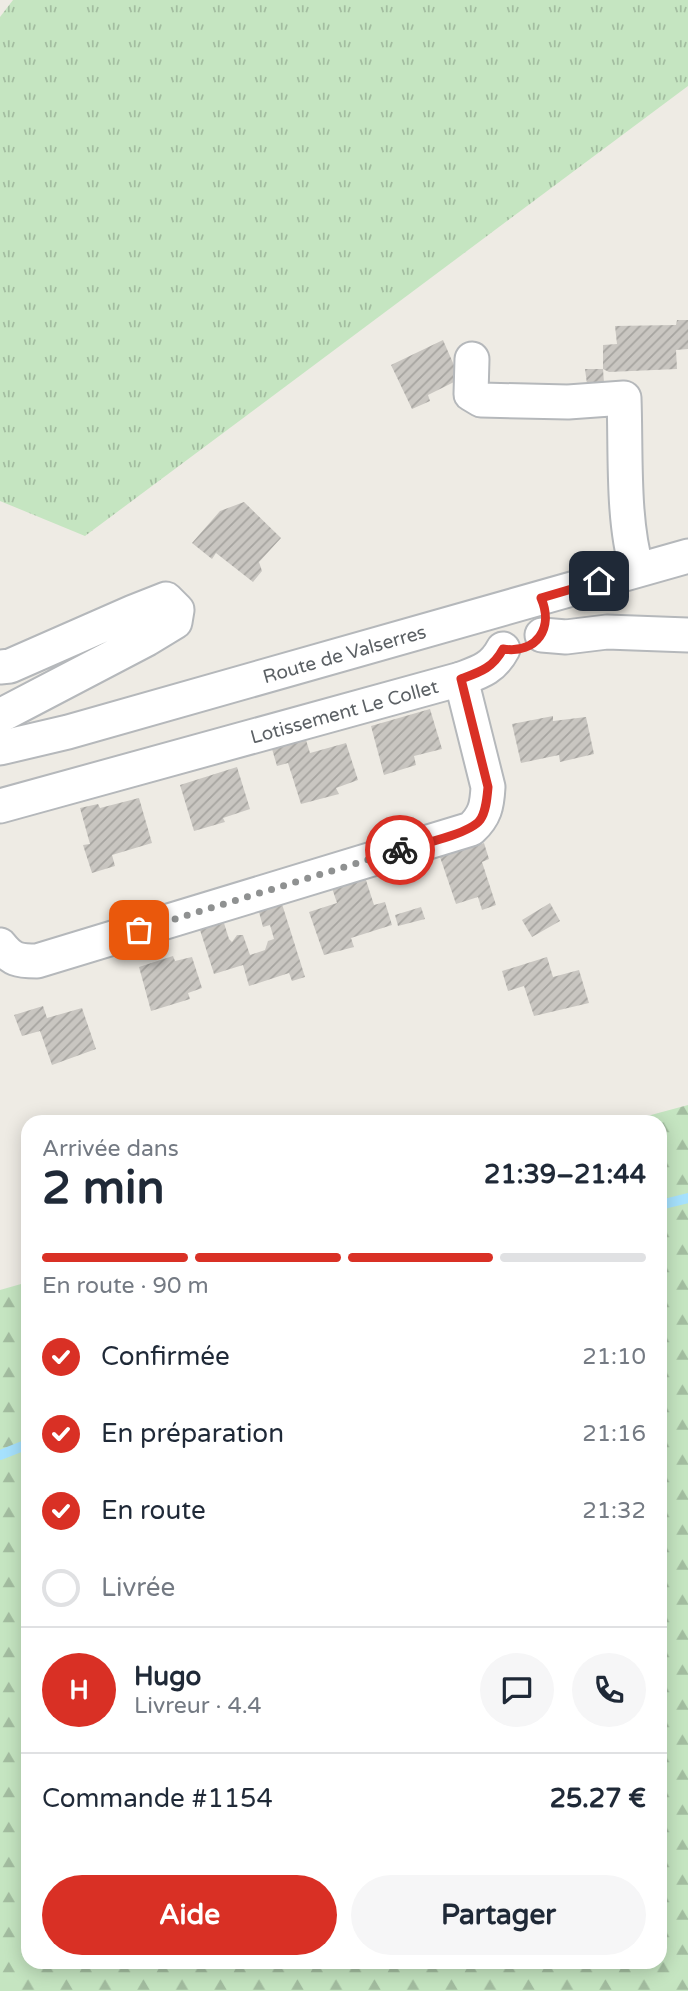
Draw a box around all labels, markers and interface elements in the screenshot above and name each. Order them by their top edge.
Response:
pin [569,551,629,611]
icon: home [580,562,618,600]
street label: Route de Valserres [260,621,429,688]
street label: Lotissement Le Collet [248,676,441,748]
courier [365,815,435,885]
icon: bike [381,831,419,869]
pin [109,900,169,960]
icon: bag [120,911,158,949]
text: Arrivée dans [42,1135,179,1163]
text: 21:39–21:44 [484,1159,646,1190]
text: 2 min [42,1161,165,1216]
text: En route · 90 m [42,1272,209,1300]
icon: check [42,1338,80,1376]
text: Confirmée [101,1341,230,1372]
text: 21:10 [582,1343,646,1371]
icon: check [42,1415,80,1453]
text: En préparation [101,1418,284,1449]
text: 21:16 [582,1420,646,1448]
icon: check [42,1492,80,1530]
text: En route [101,1495,206,1526]
text: 21:32 [582,1497,646,1525]
text: Livrée [101,1572,175,1603]
button: chat [480,1653,554,1727]
button: phone [572,1653,646,1727]
text: Hugo [134,1661,201,1692]
text: H [69,1675,89,1706]
text: Livreur · 4.4 [134,1692,262,1720]
text: Commande #1154 [42,1783,273,1814]
text: 25.27 € [550,1783,646,1814]
button: Aide [42,1875,337,1955]
button: Partager [351,1875,646,1955]

